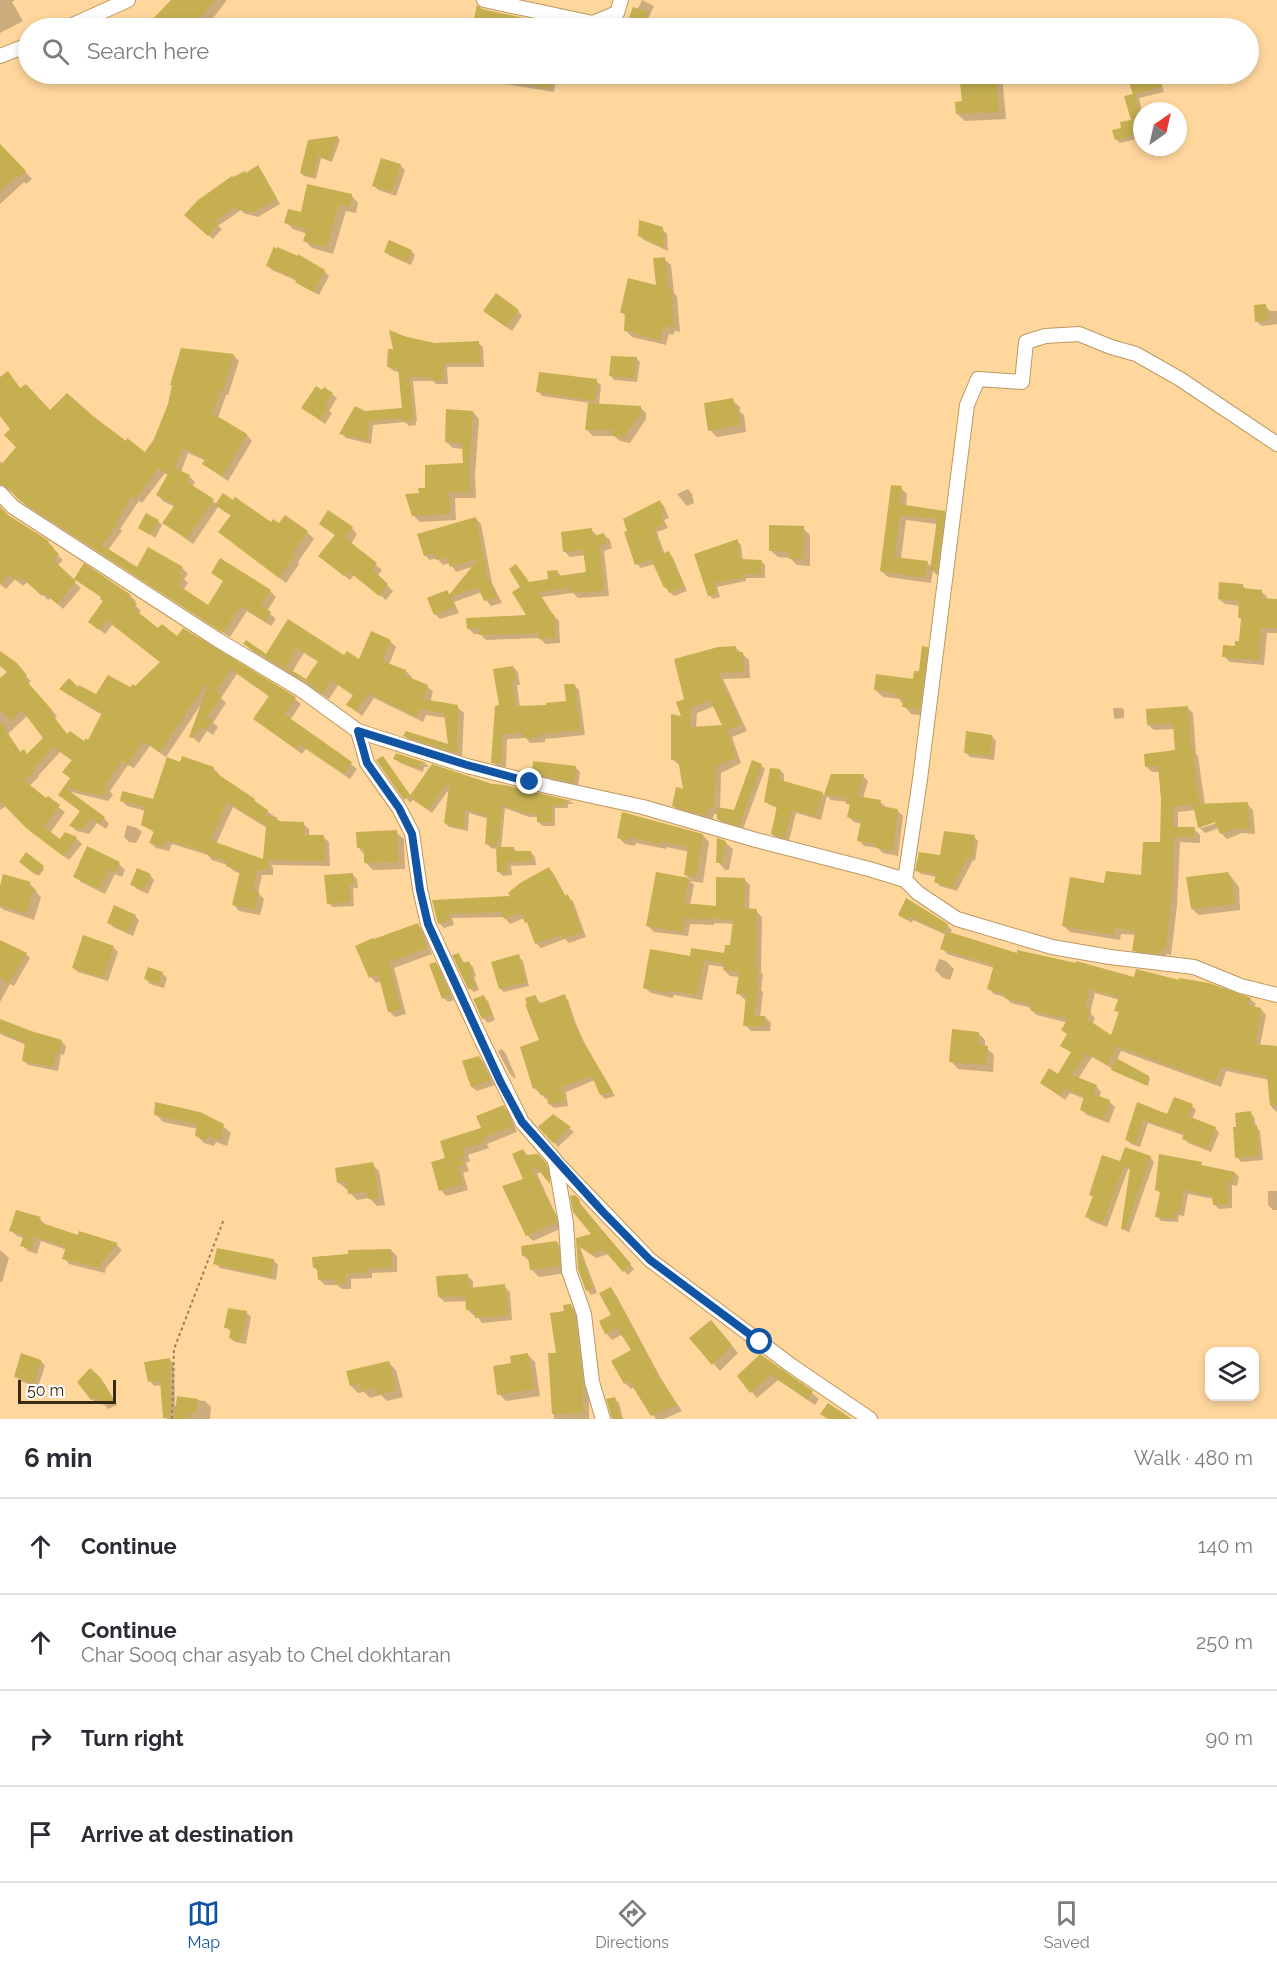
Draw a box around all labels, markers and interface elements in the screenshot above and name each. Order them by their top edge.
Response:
search box [18,18,1259,84]
icon: search [39,35,72,68]
text: Search here [87,38,209,64]
north arrow [1133,102,1187,156]
route end [516,768,542,794]
route start [746,1328,772,1354]
map controls [1205,1347,1259,1401]
button: layers [1205,1347,1259,1401]
scale bar [18,1377,116,1404]
text: 50 m [27,1381,64,1400]
text: 6 min [24,1443,93,1473]
text: Walk · 480 m [1134,1446,1253,1470]
icon: ahead [24,1530,57,1563]
text: Continue [81,1533,177,1559]
text: 140 m [1198,1534,1253,1558]
text: Continue [81,1617,177,1643]
icon: ahead [24,1626,57,1659]
text: 250 m [1196,1630,1253,1654]
text: Char Sooq char asyab to Chel dokhtaran [81,1643,451,1667]
icon: right [24,1722,57,1755]
text: Turn right [81,1725,184,1751]
text: 90 m [1206,1726,1253,1750]
icon: arrive [24,1818,57,1851]
text: Arrive at destination [81,1821,294,1847]
tab: Map [187,1897,220,1952]
tab: Directions [595,1897,669,1952]
tab: Saved [1044,1897,1090,1952]

